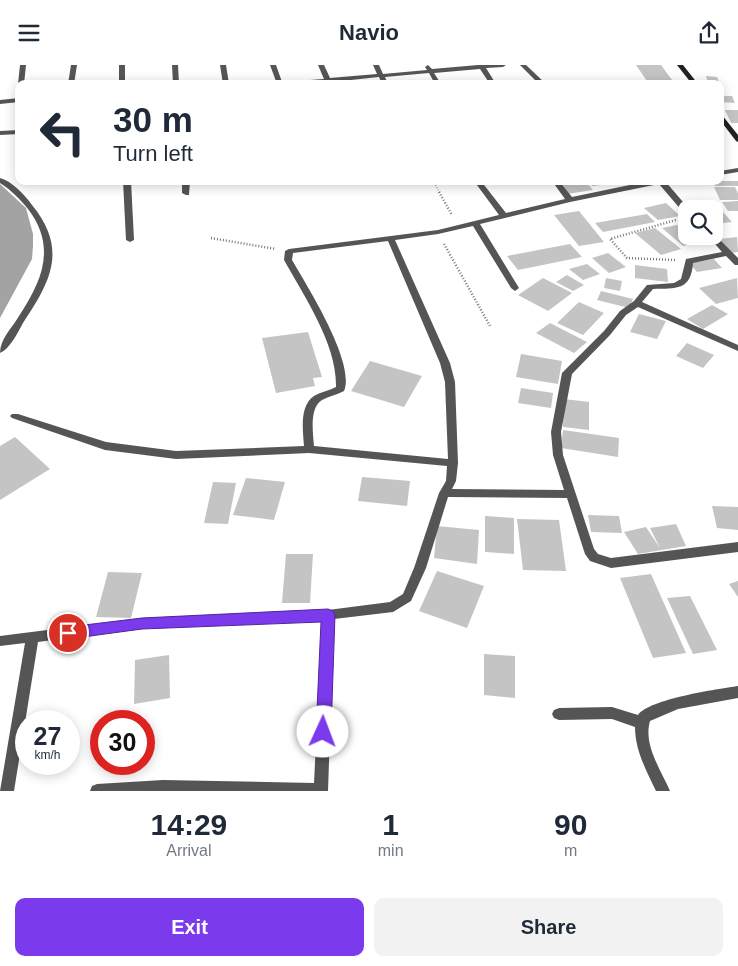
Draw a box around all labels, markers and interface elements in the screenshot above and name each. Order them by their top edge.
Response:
icon: menu [15,19,43,47]
icon: share [695,19,723,47]
text: Navio [339,20,399,45]
icon: left [30,100,95,165]
text: 30 m [113,100,193,139]
text: Turn left [113,141,193,166]
map controls [678,200,723,245]
button: search [678,200,723,245]
pin [47,612,89,654]
icon: arrive [54,619,82,647]
position arrow [296,705,348,757]
speed limit sign: 30 [90,710,155,775]
text: 27 [34,722,61,750]
text: km/h [34,748,61,762]
text: 14:29 [151,808,227,841]
text: 1 [382,808,399,841]
text: 90 [554,808,587,841]
text: Arrival [166,842,212,859]
text: min [378,842,404,859]
text: m [564,842,577,859]
button: Exit [15,898,364,956]
button: Share [374,898,723,956]

